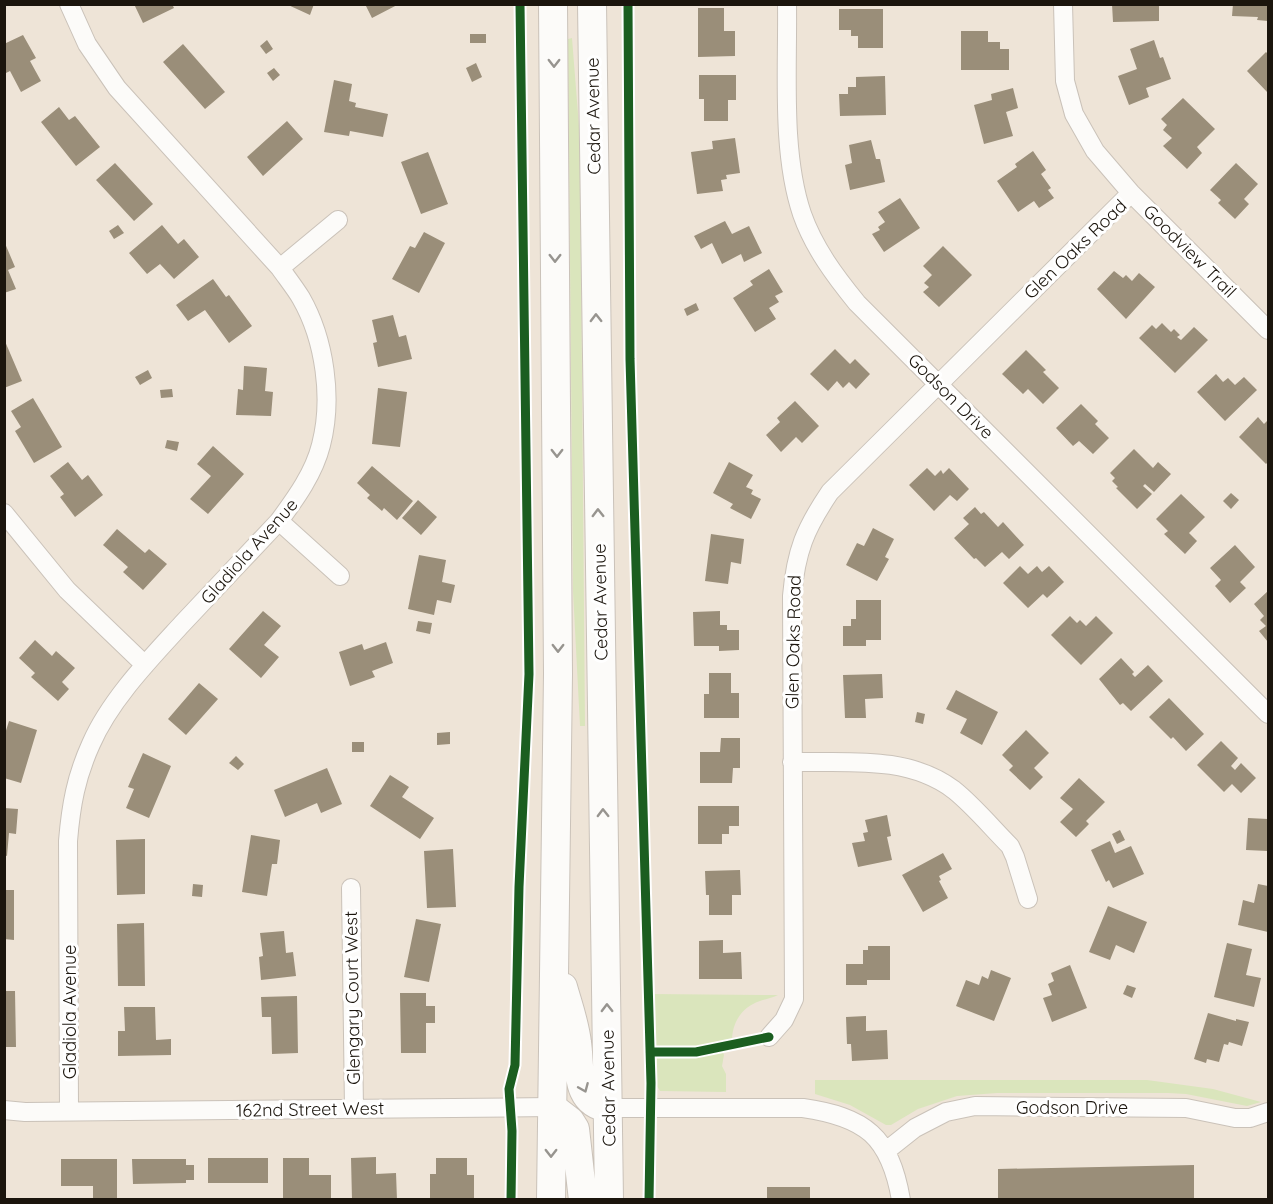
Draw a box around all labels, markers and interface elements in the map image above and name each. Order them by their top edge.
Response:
street label: Cedar Avenue [580,57,606,175]
one-way arrow [548,58,560,67]
street label: Glen Oaks Road [1019,194,1131,304]
street label: Goodview Trail [1139,200,1241,302]
one-way arrow [549,253,561,262]
one-way arrow [590,313,602,322]
street label: Godson Drive [903,348,999,444]
one-way arrow [551,448,563,457]
street label: Gladiola Avenue [195,493,303,609]
one-way arrow [592,508,604,517]
street label: Cedar Avenue [587,543,613,661]
street label: Glen Oaks Road [780,575,806,709]
one-way arrow [552,643,564,652]
one-way arrow [597,808,610,817]
street label: Glengary Court West [339,911,365,1085]
street label: Gladiola Avenue [58,945,81,1079]
one-way arrow [601,1003,613,1012]
street label: Cedar Avenue [595,1029,621,1147]
one-way arrow [577,1082,589,1093]
street label: 162nd Street West [236,1096,384,1122]
street label: Godson Drive [1016,1096,1128,1119]
one-way arrow [545,1149,557,1158]

